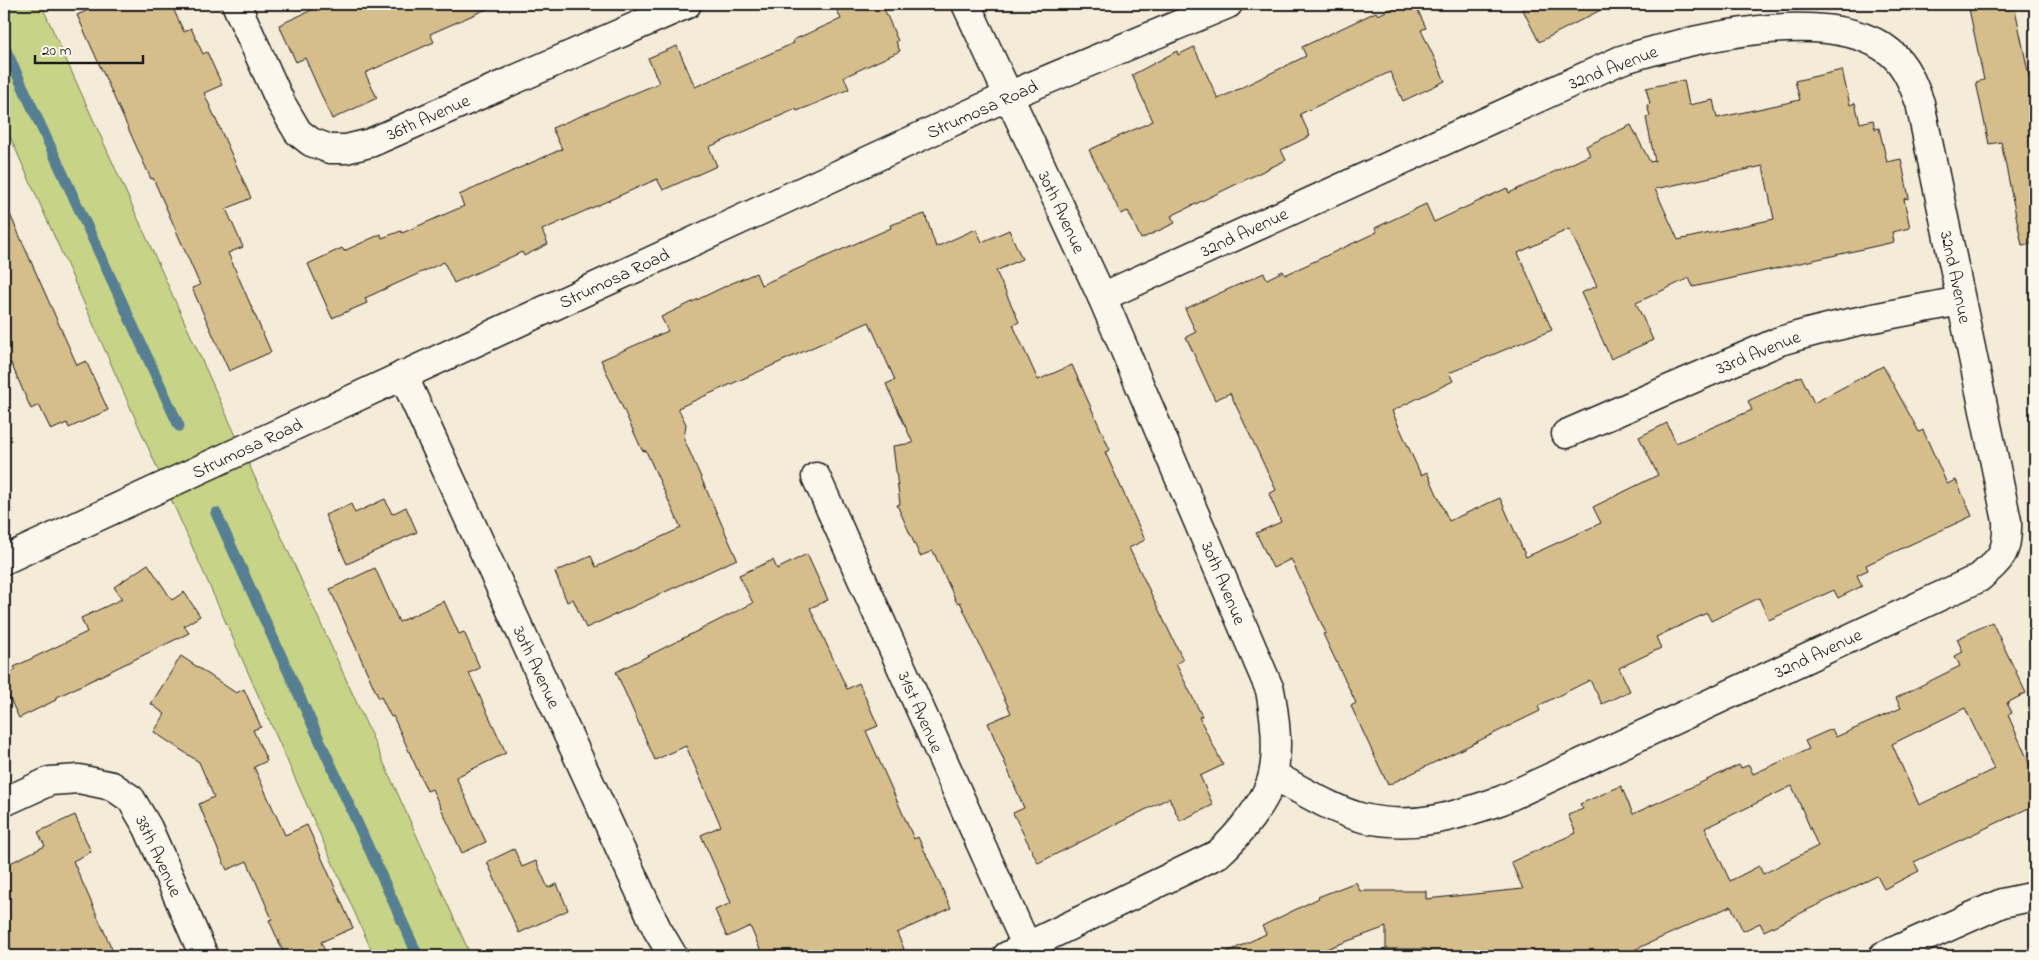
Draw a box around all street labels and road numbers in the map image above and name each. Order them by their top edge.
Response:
street label: 32nd Avenue [1565,40,1663,98]
street label: Strumosa Road [923,75,1043,147]
street label: 36th Avenue [383,89,475,149]
street label: 30th Avenue [1030,167,1091,259]
street label: 32nd Avenue [1197,202,1294,265]
street label: 32nd Avenue [1932,229,1977,327]
street label: Strumosa Road [555,243,674,317]
street label: 33rd Avenue [1713,325,1806,383]
street label: Strumosa Road [188,413,307,487]
street label: 30th Avenue [1193,538,1252,630]
street label: 30th Avenue [505,622,566,714]
street label: 32nd Avenue [1771,623,1868,686]
street label: 31st Avenue [890,668,949,759]
street label: 38th Avenue [127,812,188,903]

